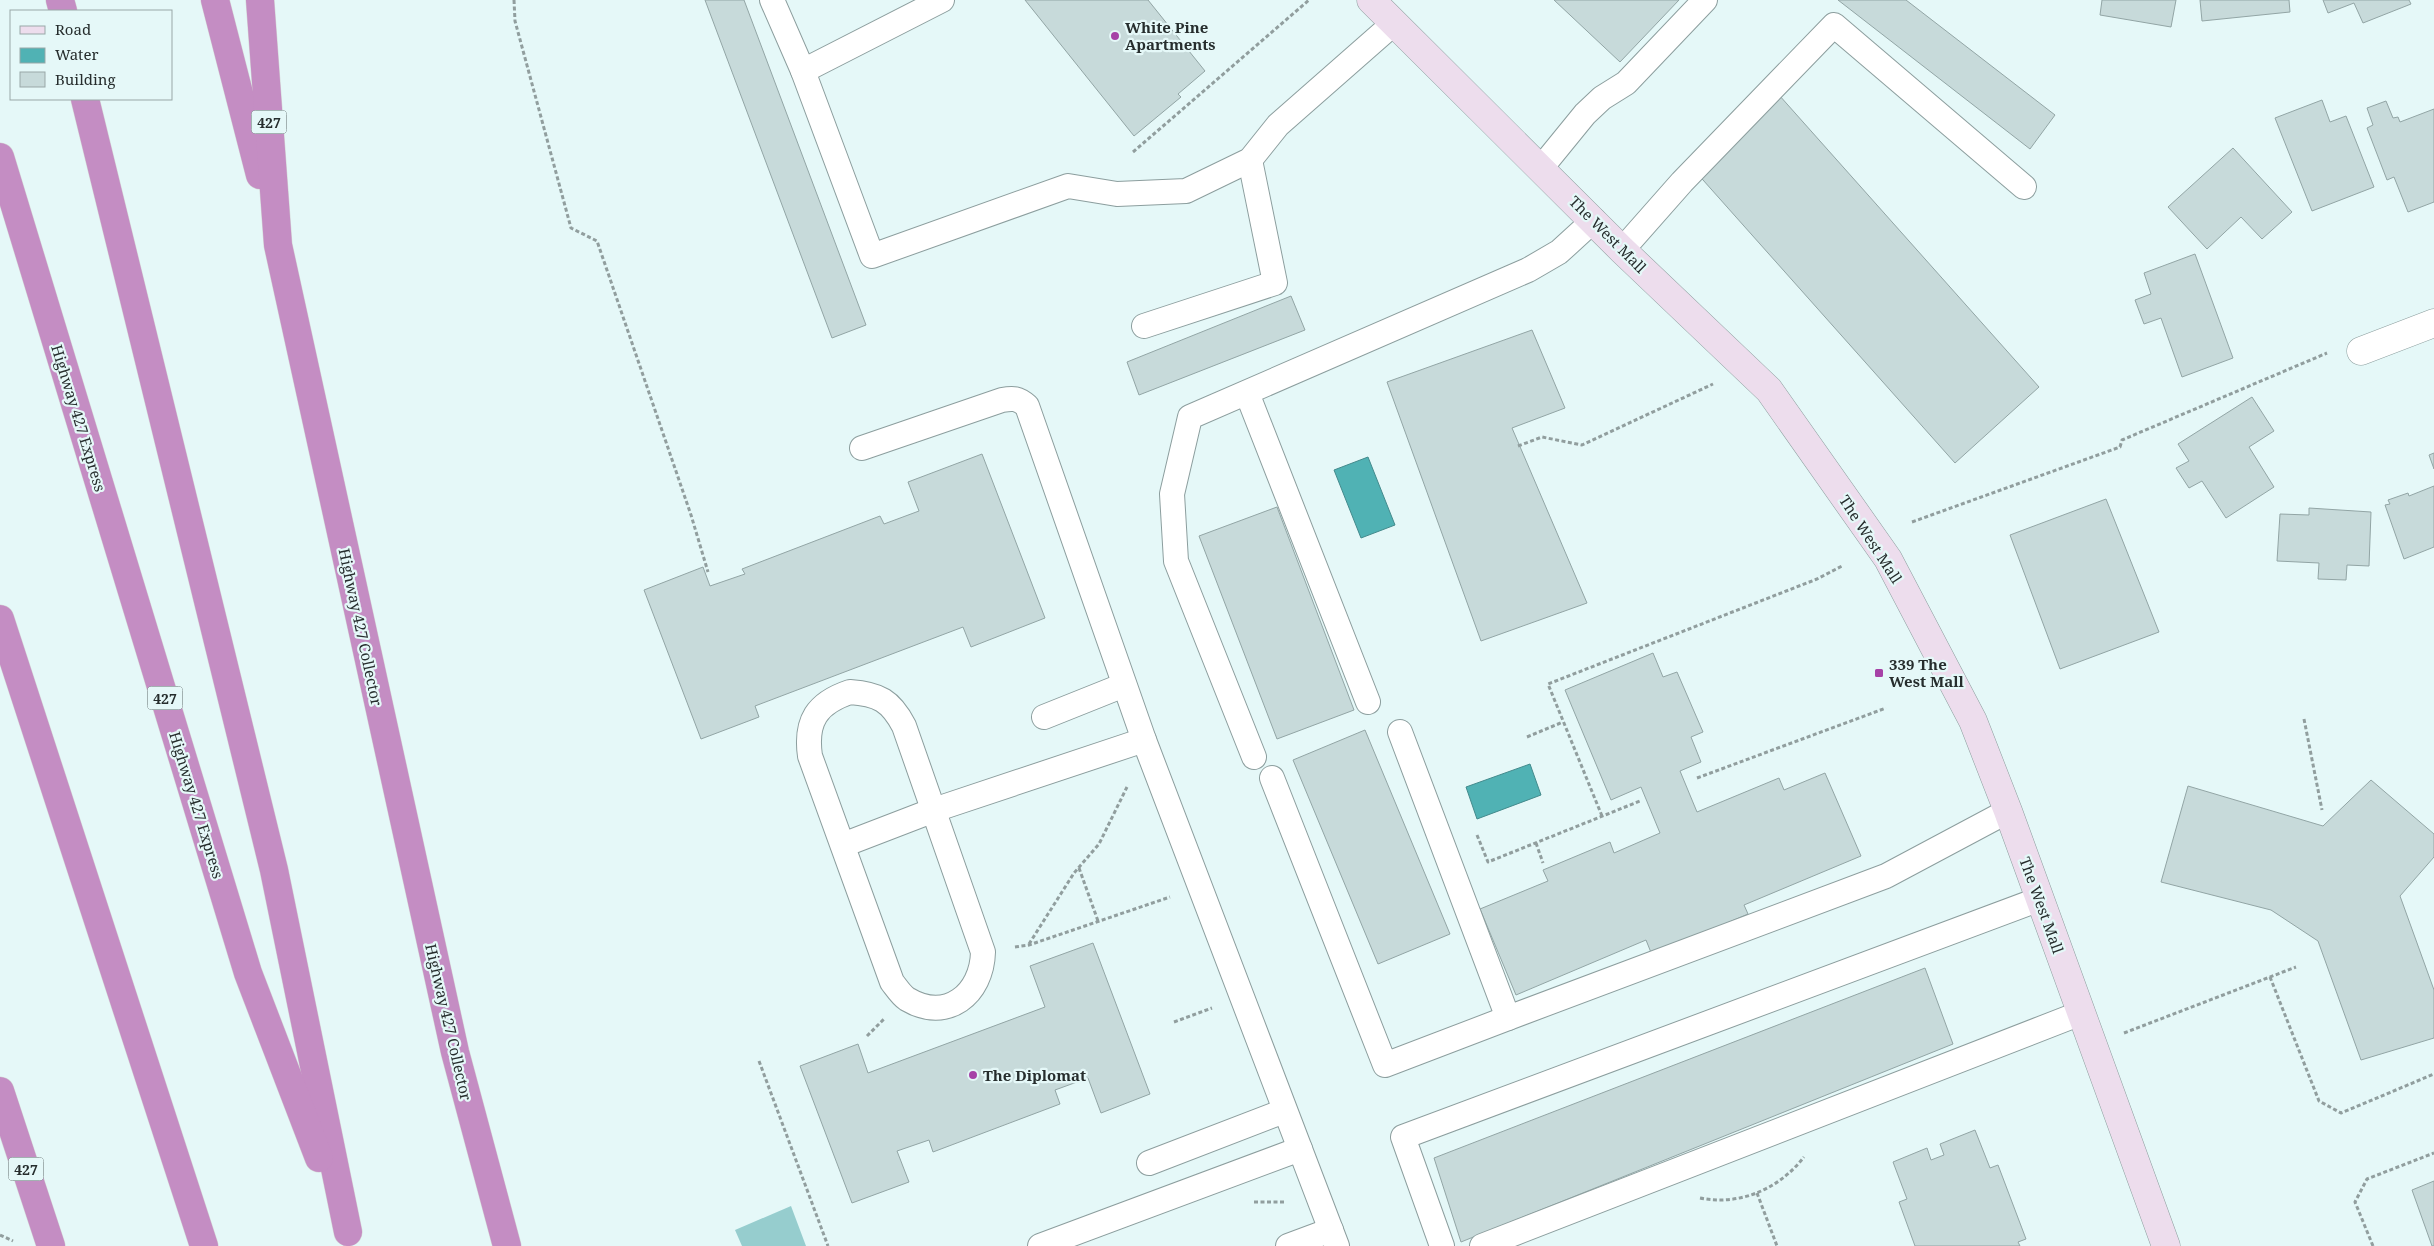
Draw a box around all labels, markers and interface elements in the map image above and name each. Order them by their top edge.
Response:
legend [10,10,172,100]
place label: White Pine Apartments [1125,17,1216,54]
text: Road [55,19,91,39]
marker: White Pine Apartments [1109,30,1121,42]
text: Water [55,44,98,64]
text: Building [55,69,116,89]
road number: 427 [252,110,286,134]
street label: The West Mall [1565,191,1651,277]
street label: Highway 427 Express [47,342,111,494]
street label: The West Mall [1835,491,1907,587]
street label: Highway 427 Collector [335,546,387,708]
place label: 339 The West Mall [1889,654,1964,691]
marker: 339 The West Mall [1873,667,1885,679]
road number: 427 [148,686,182,710]
street label: Highway 427 Express [165,729,229,881]
street label: The West Mall [2015,854,2069,956]
street label: Highway 427 Collector [421,942,477,1102]
place label: The Diplomat [983,1065,1086,1085]
marker: The Diplomat [967,1069,979,1081]
road number: 427 [8,1158,44,1180]

